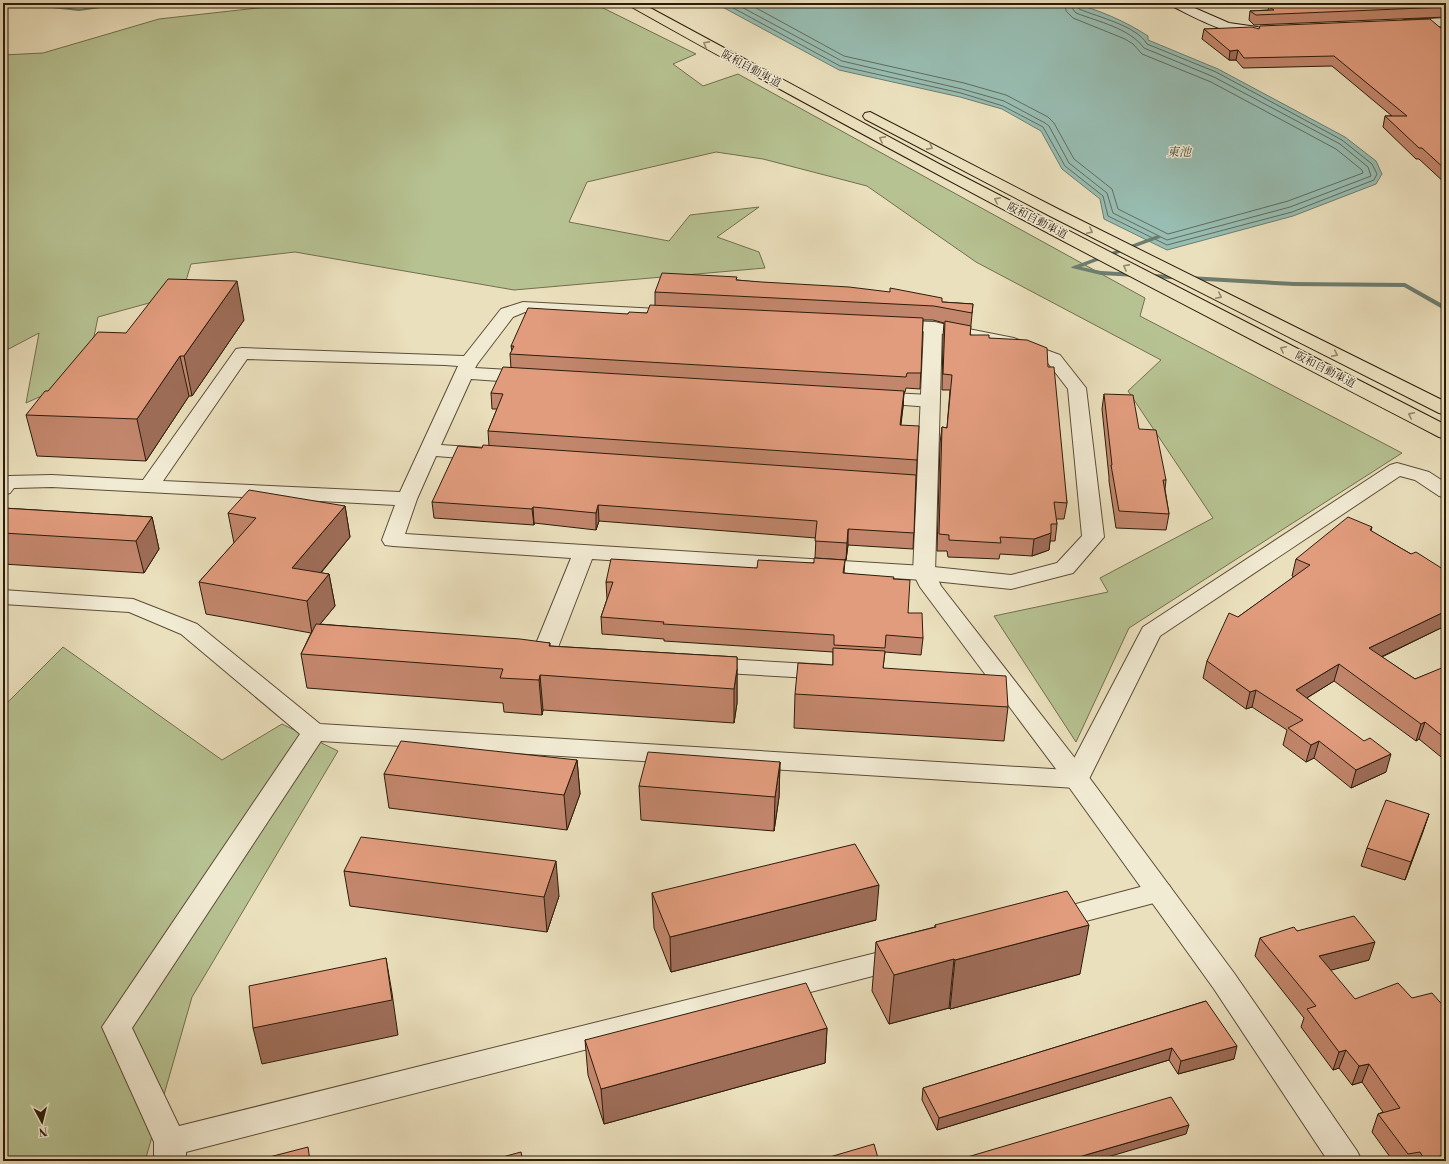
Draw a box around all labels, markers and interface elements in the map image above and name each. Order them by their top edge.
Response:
one-way arrow [703,42,710,49]
street label: 阪和自動車道 [719,47,783,91]
one-way arrow [879,136,886,144]
one-way arrow [926,142,933,150]
water label: 東池 [1167,145,1193,160]
one-way arrow [993,197,1001,205]
street label: 阪和自動車道 [1004,200,1070,242]
one-way arrow [1085,226,1093,233]
one-way arrow [1123,265,1130,272]
one-way arrow [1214,291,1222,299]
one-way arrow [1280,346,1288,353]
street label: 阪和自動車道 [1292,349,1358,391]
one-way arrow [1331,349,1338,356]
one-way arrow [1408,412,1416,420]
north arrow [22,1102,62,1142]
text: N [38,1123,48,1138]

